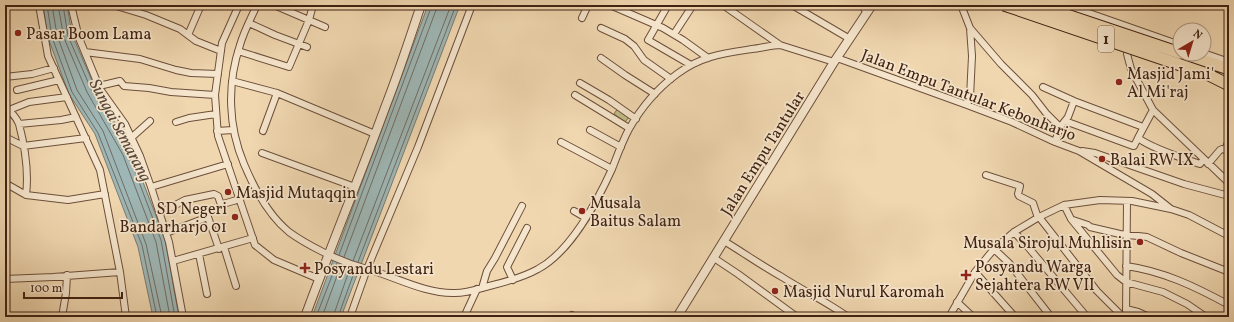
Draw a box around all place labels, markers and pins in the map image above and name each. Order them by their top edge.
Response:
place label: Pasar Boom Lama [26,24,151,46]
marker: Pasar Boom Lama [13,28,23,38]
place label: Masjid Jami' Al Mi'raj [1127,64,1214,104]
marker: Masjid Jami' Al Mi'raj [1114,77,1124,87]
place label: Balai RW IX [1110,150,1194,172]
marker: Balai RW IX [1097,154,1107,164]
place label: Masjid Mutaqqin [236,183,356,205]
marker: Masjid Mutaqqin [223,187,233,197]
place label: Musala Baitus Salam [590,193,681,233]
place label: SD Negeri Bandarharjo 01 [120,199,227,239]
marker: Musala Baitus Salam [577,206,587,216]
marker: SD Negeri Bandarharjo 01 [230,212,240,222]
place label: Musala Sirojul Muhlisin [963,233,1132,255]
marker: Musala Sirojul Muhlisin [1135,237,1145,247]
place label: Posyandu Warga Sejahtera RW VII [975,257,1095,297]
place label: Posyandu Lestari [314,259,434,281]
marker: Posyandu Lestari [299,262,311,274]
marker: Posyandu Warga Sejahtera RW VII [960,269,972,281]
place label: Masjid Nurul Karomah [783,282,945,304]
marker: Masjid Nurul Karomah [770,286,780,296]

